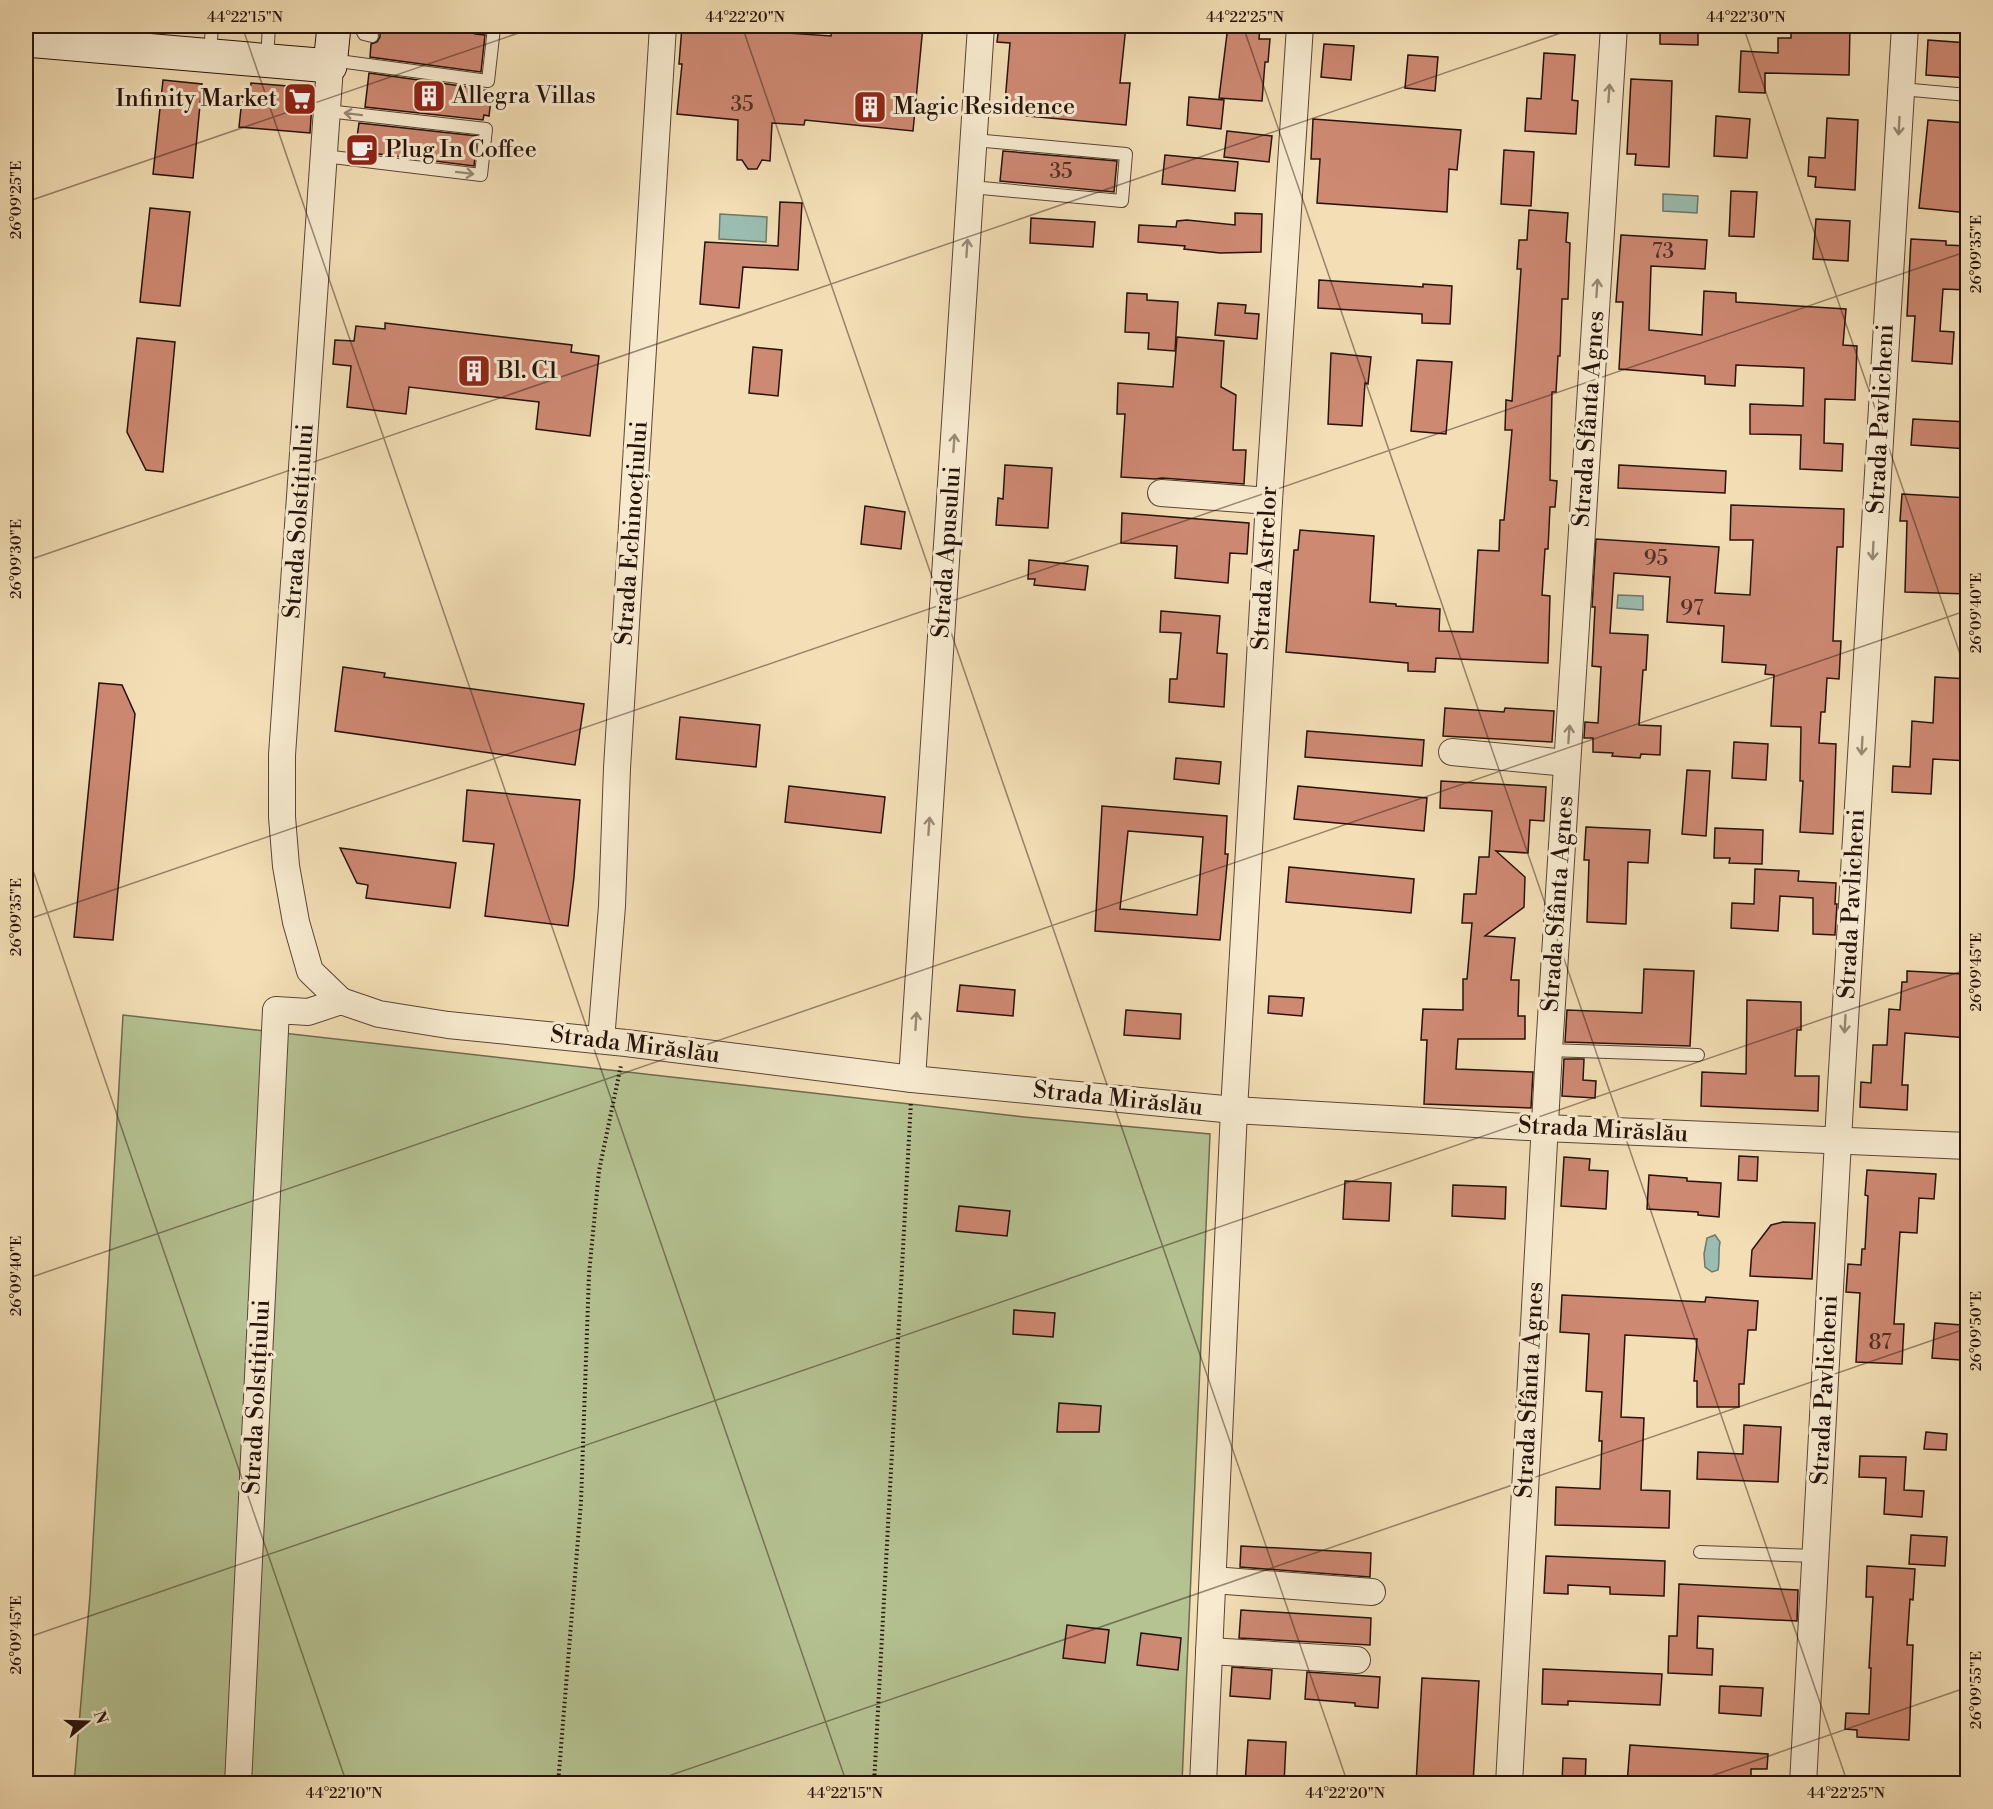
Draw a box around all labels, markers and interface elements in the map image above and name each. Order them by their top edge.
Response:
text: 44°22'15"N [207,8,283,27]
text: 44°22'20"N [705,8,785,27]
text: 44°22'25"N [1206,8,1284,27]
text: 44°22'30"N [1706,8,1786,27]
building icon: Allegra Villas [411,78,447,114]
supermarket icon: Infinity Market [282,81,318,117]
place label: Allegra Villas [451,81,596,111]
place label: Infinity Market [115,84,278,114]
one-way arrow [1604,84,1615,104]
building icon: Magic Residence [852,89,888,125]
house number: 35 [730,92,754,118]
place label: Magic Residence [893,92,1075,122]
one-way arrow [343,108,363,119]
one-way arrow [1893,115,1904,135]
cafe icon: Plug In Coffee [344,132,380,168]
place label: Plug In Coffee [385,135,537,165]
house number: 35 [1049,159,1073,185]
text: 26°09'25"E [7,161,26,239]
one-way arrow [455,168,475,179]
text: 26°09'35"E [1967,215,1986,293]
one-way arrow [961,239,972,259]
house number: 73 [1652,239,1674,265]
one-way arrow [1592,278,1603,298]
street label: Strada Sfânta Agnes [1566,310,1612,528]
street label: Strada Pavlicheni [1861,323,1901,515]
building icon: Bl. C1 [456,353,492,389]
place label: Bl. C1 [496,356,559,386]
street label: Strada Echinocțiului [609,420,655,646]
street label: Strada Solstițiului [277,422,321,620]
one-way arrow [949,433,960,453]
street label: Strada Apusului [926,465,968,639]
street label: Strada Astrelor [1246,485,1284,651]
text: 26°09'30"E [7,519,26,599]
one-way arrow [1868,541,1879,561]
house number: 95 [1644,546,1668,572]
text: 26°09'40"E [1967,573,1986,653]
house number: 97 [1680,596,1704,622]
one-way arrow [1564,724,1575,744]
one-way arrow [1856,735,1867,755]
street label: Strada Sfânta Agnes [1535,795,1581,1013]
street label: Strada Pavlicheni [1832,808,1872,1000]
one-way arrow [923,816,934,836]
text: 26°09'35"E [7,878,26,956]
text: 26°09'45"E [1967,933,1986,1011]
one-way arrow [910,1011,921,1031]
one-way arrow [1840,1014,1851,1034]
street label: Strada Mirăslău [549,1020,722,1070]
street label: Strada Mirăslău [1032,1075,1205,1123]
street label: Strada Mirăslău [1517,1111,1689,1149]
text: 26°09'40"E [7,1236,26,1316]
street label: Strada Sfânta Agnes [1509,1281,1551,1499]
text: 26°09'50"E [1967,1291,1986,1371]
street label: Strada Pavlicheni [1805,1294,1845,1486]
street label: Strada Solstițiului [237,1299,277,1495]
house number: 87 [1868,1330,1892,1356]
text: 26°09'45"E [7,1596,26,1674]
text: 26°09'55"E [1967,1651,1986,1729]
north arrow [57,1692,117,1752]
text: N [89,1708,112,1727]
text: 44°22'10"N [305,1784,383,1803]
text: 44°22'15"N [807,1784,883,1803]
text: 44°22'20"N [1305,1784,1385,1803]
text: 44°22'25"N [1807,1784,1885,1803]

